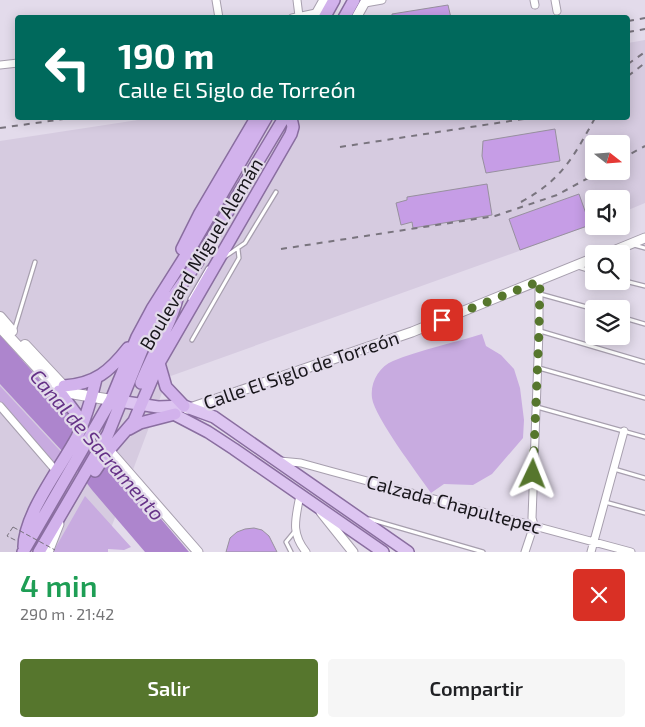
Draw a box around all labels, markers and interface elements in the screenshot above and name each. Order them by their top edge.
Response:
text: 190 m [118,34,214,76]
icon: left [35,35,100,100]
text: Calle El Siglo de Torreón [118,76,356,102]
north arrow [585,135,630,180]
map controls [585,135,630,345]
street label: Boulevard Miguel Alemán [134,154,267,354]
button: sound [585,190,630,235]
button: search [585,245,630,290]
pin [421,299,463,341]
button: layers [585,300,630,345]
icon: arrive [428,306,456,334]
street label: Calle El Siglo de Torreón [200,325,402,414]
water label: Canal de Sacramento [26,364,170,525]
position arrow [506,447,558,499]
street label: Calzada Chapultepec [364,469,544,538]
text: 4 min [20,567,98,603]
button: close [573,569,625,621]
text: 290 m · 21:42 [20,604,114,623]
button: Salir [20,659,318,717]
button: Compartir [328,659,625,717]

